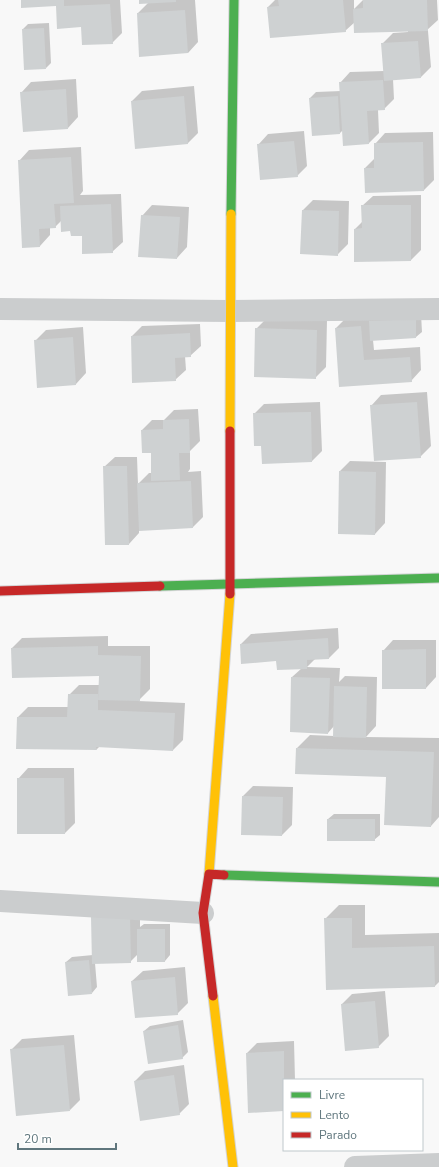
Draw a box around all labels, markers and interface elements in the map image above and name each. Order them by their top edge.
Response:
legend [283,1079,423,1151]
text: Livre [319,1087,345,1103]
text: Lento [319,1107,350,1123]
scale bar [18,1125,116,1151]
text: Parado [319,1127,357,1143]
text: 20 m [24,1131,52,1147]

